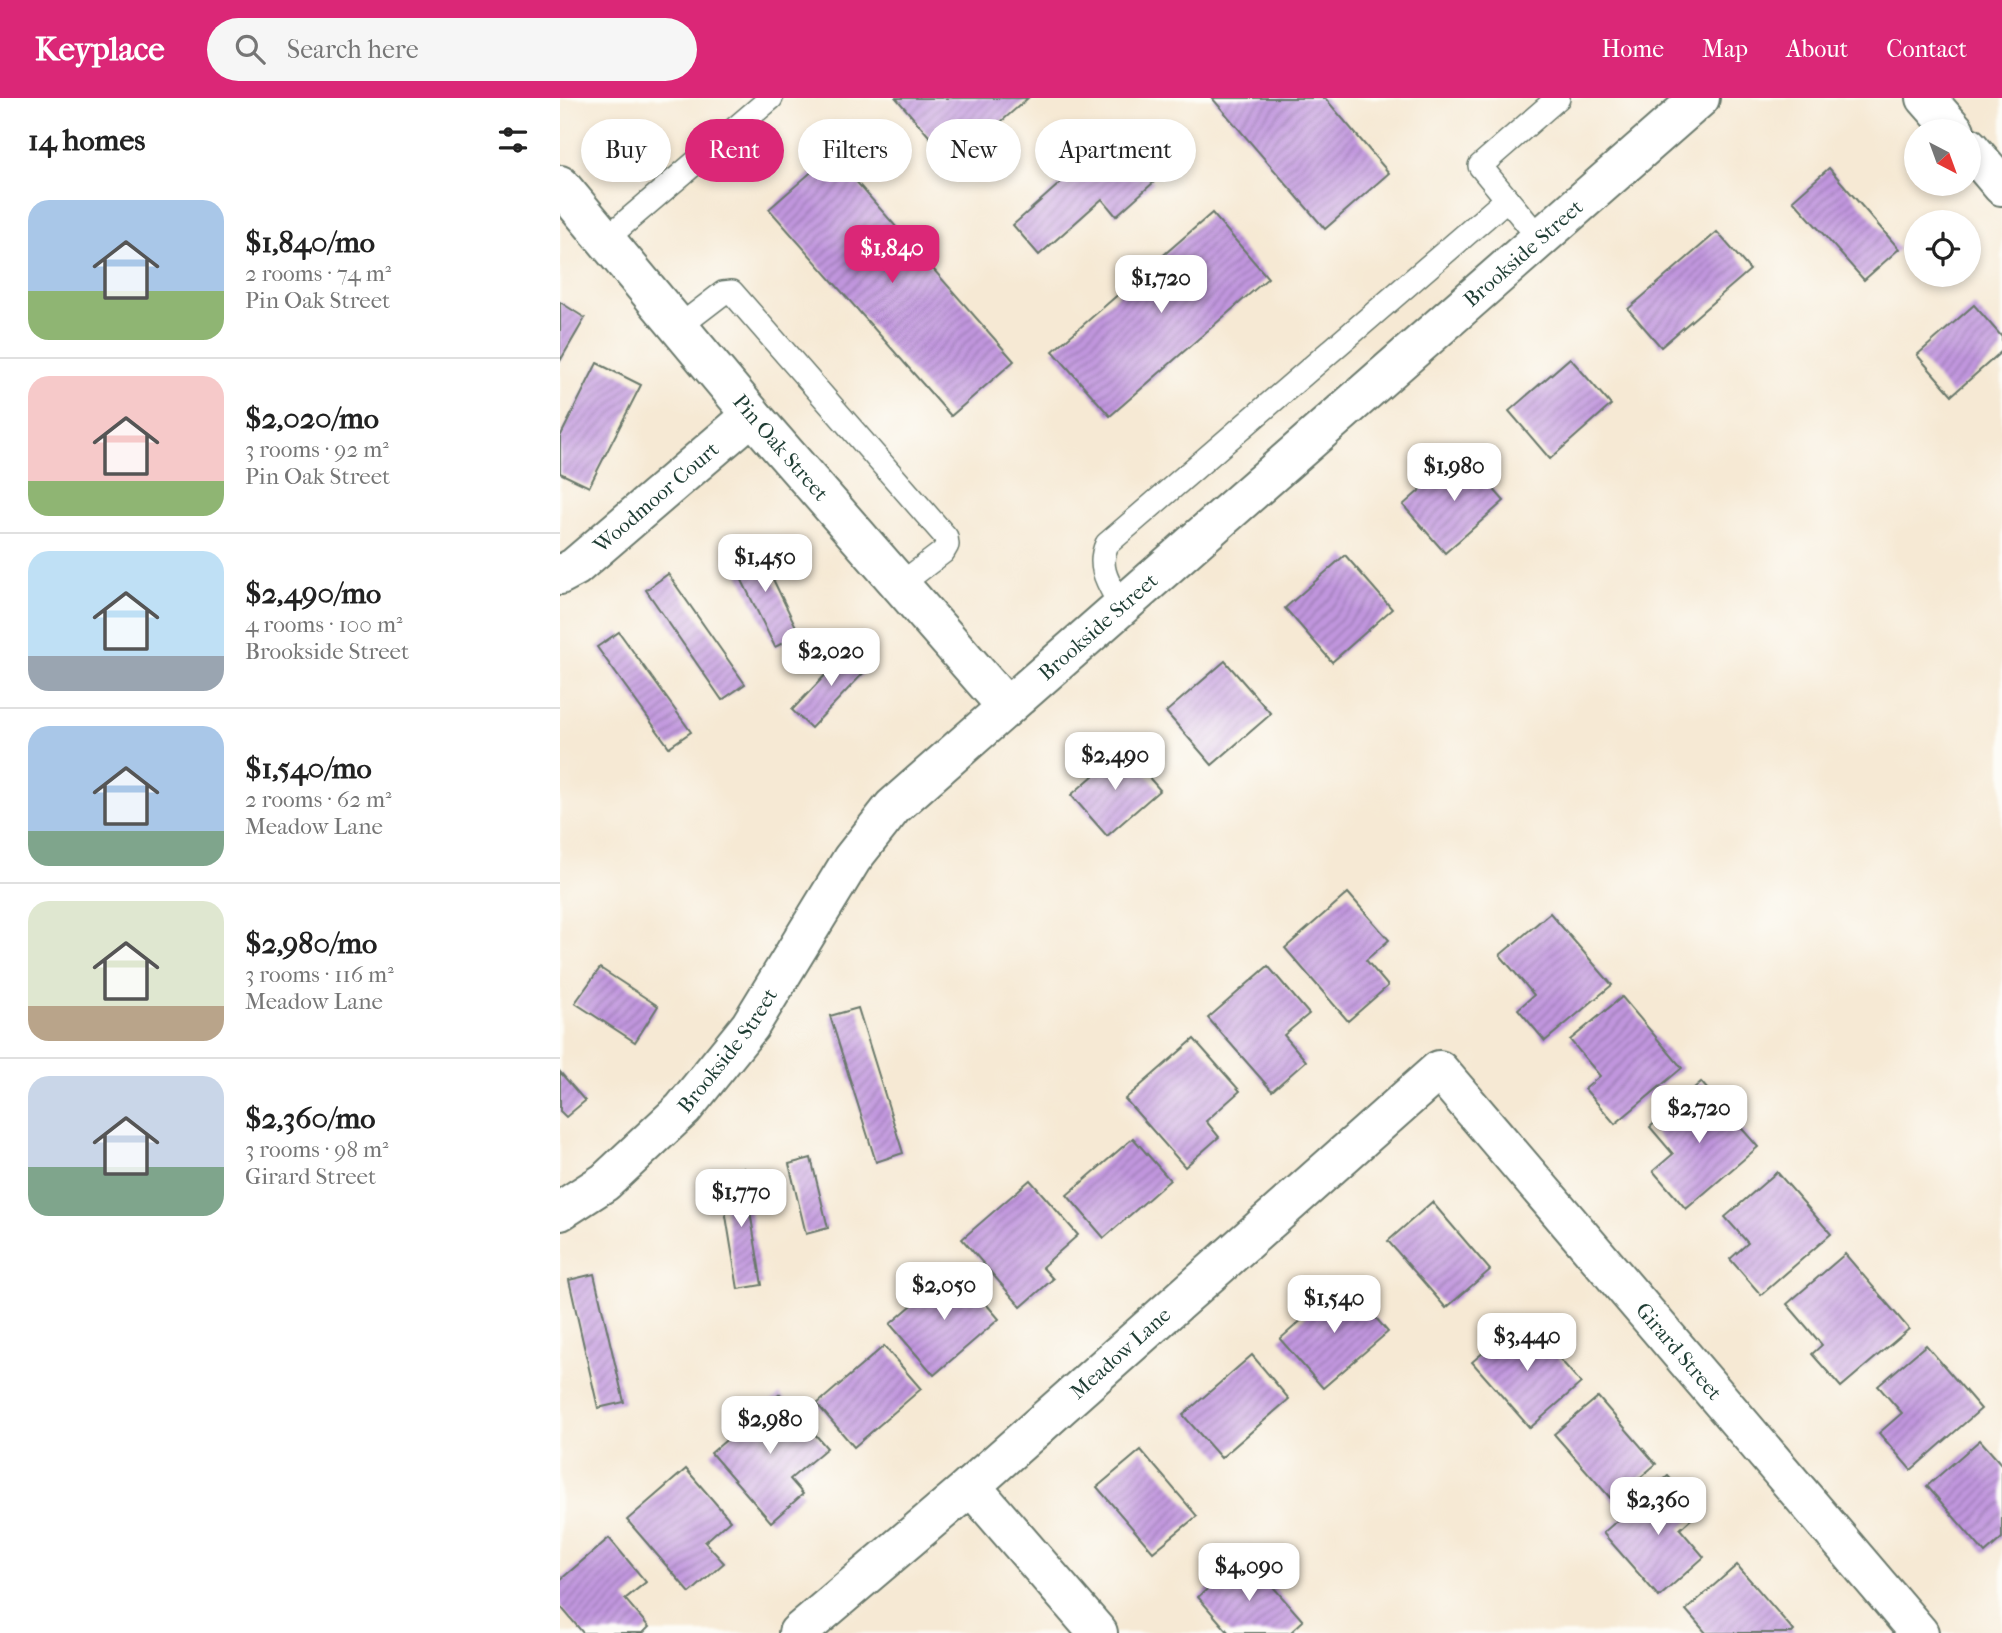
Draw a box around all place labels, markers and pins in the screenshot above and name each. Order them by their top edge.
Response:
pin: $1,840 [835,226,949,285]
pin: $1,720 [1104,256,1218,315]
pin: $1,980 [1397,444,1511,503]
pin: $1,450 [708,534,822,594]
pin: $2,020 [774,628,888,688]
pin: $2,490 [1058,732,1172,792]
pin: $2,720 [1642,1086,1756,1145]
pin: $1,770 [684,1170,798,1229]
pin: $2,050 [887,1262,1001,1322]
pin: $1,540 [1277,1276,1391,1335]
pin: $3,440 [1470,1314,1584,1373]
pin: $2,980 [713,1396,827,1456]
pin: $2,360 [1601,1478,1715,1537]
pin: $4,090 [1192,1544,1306,1603]

